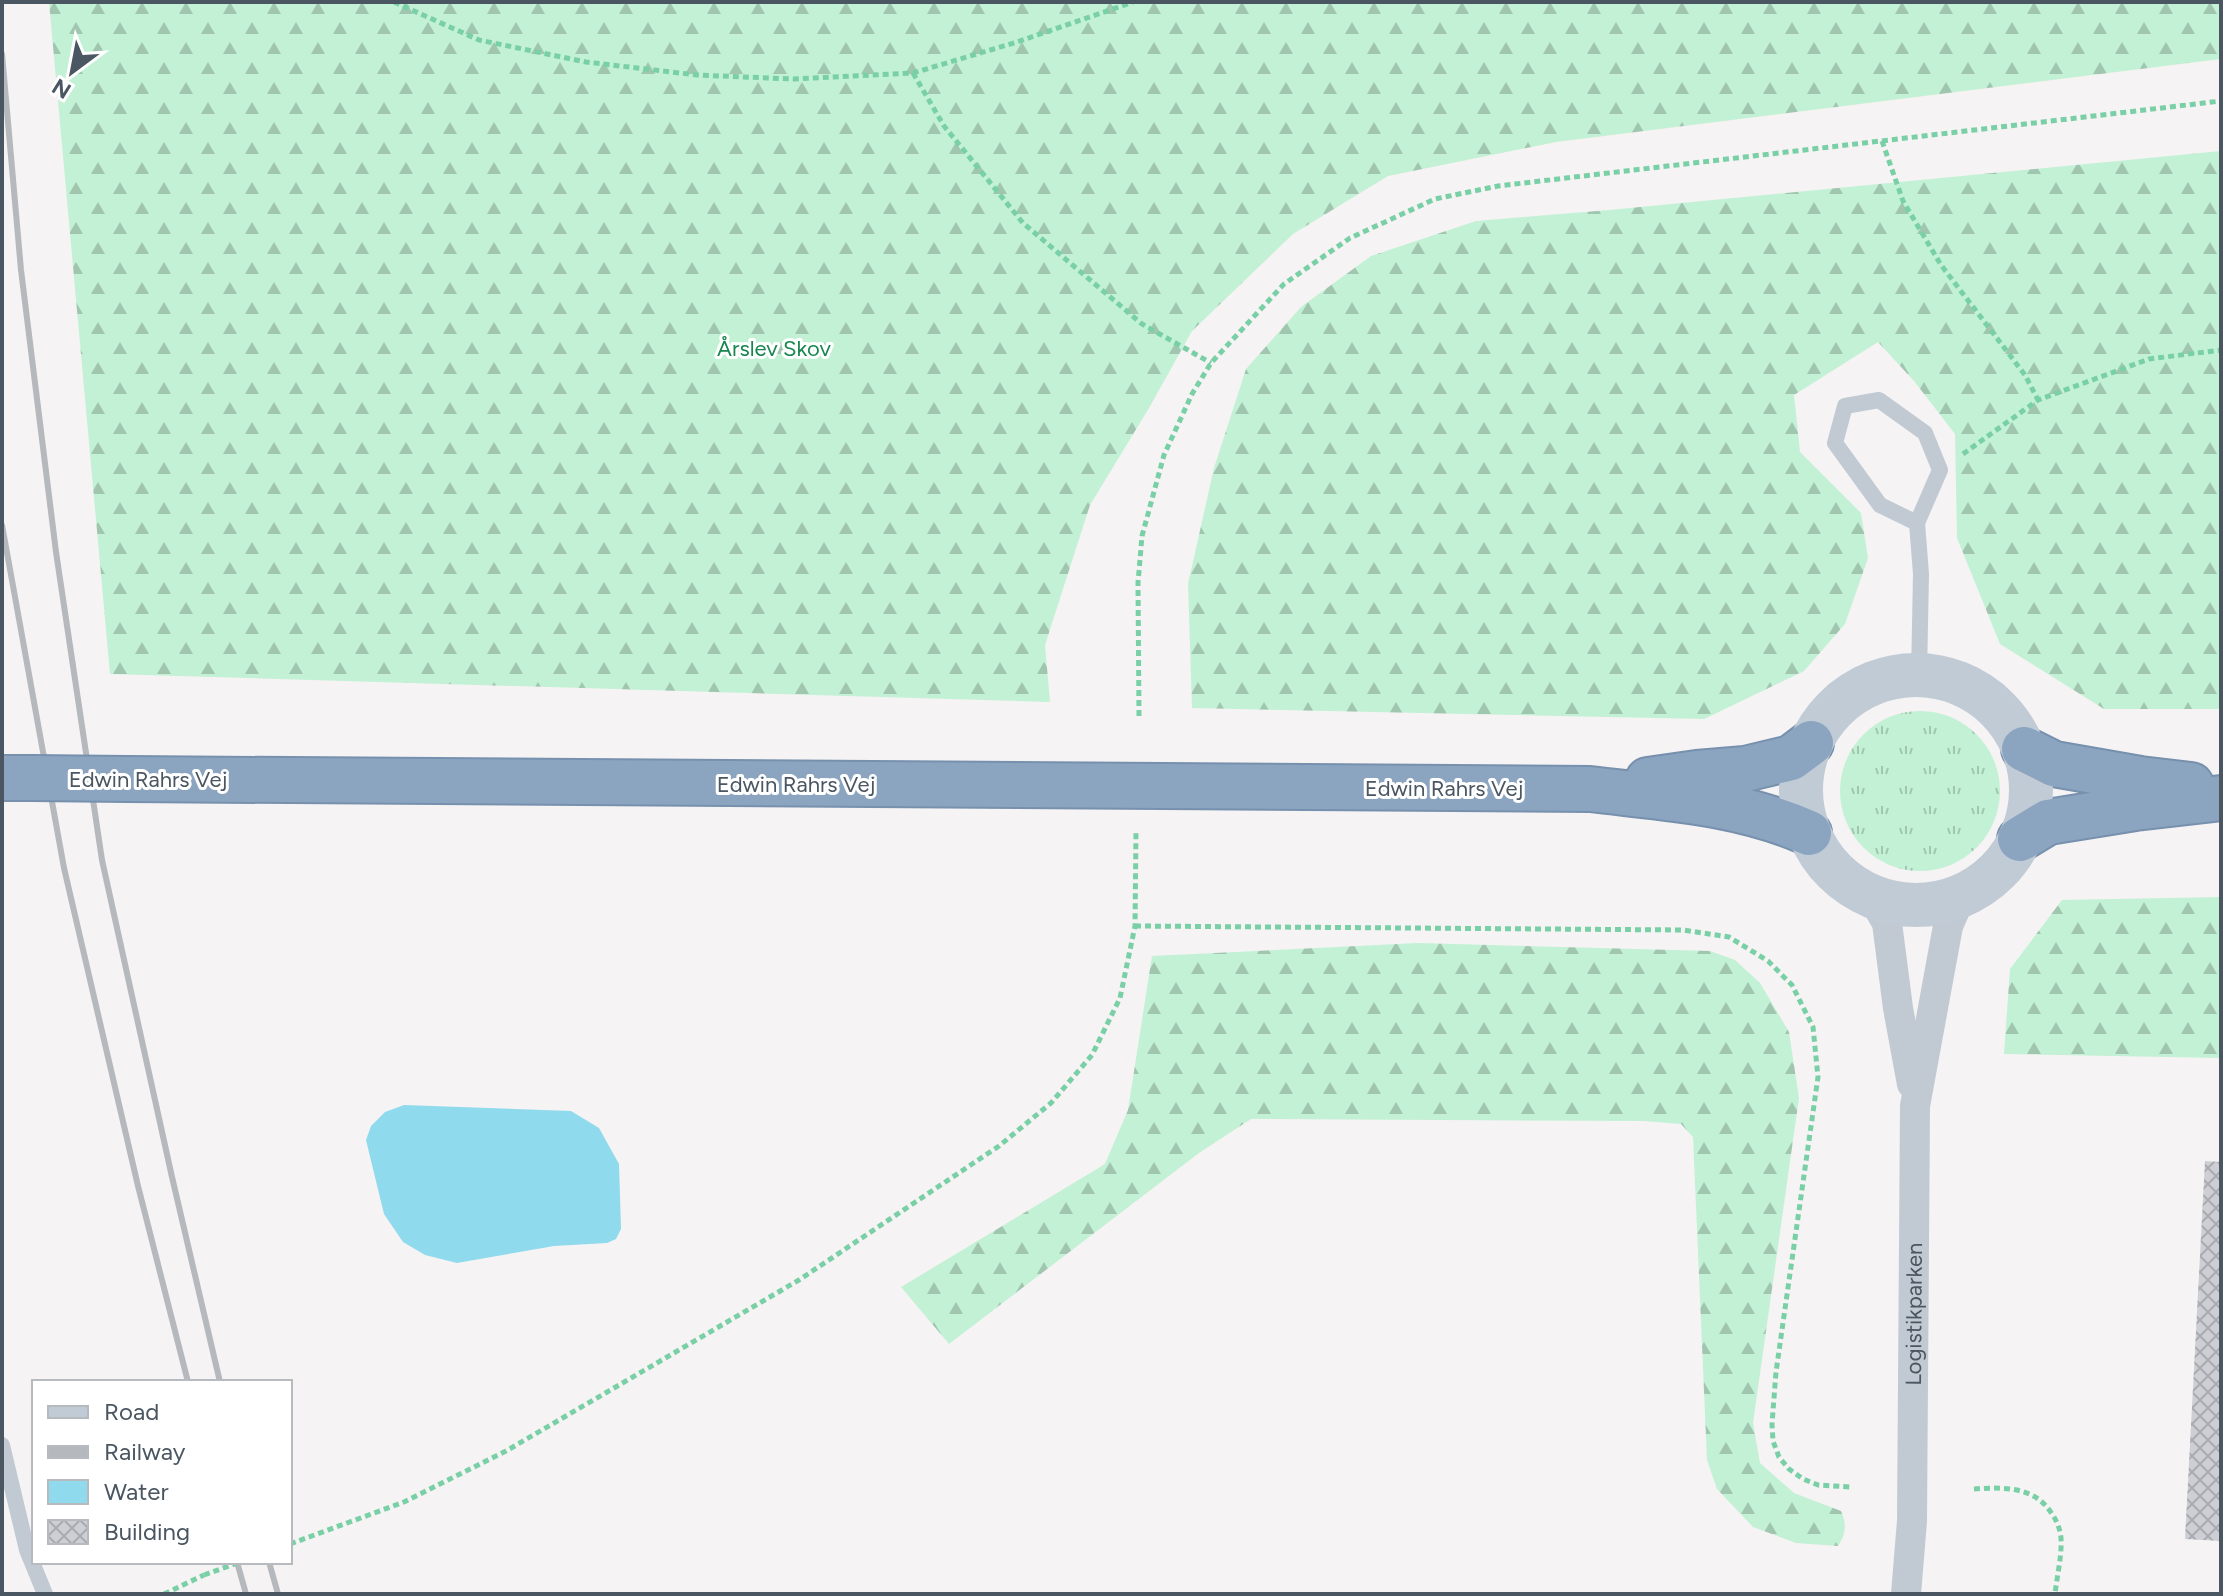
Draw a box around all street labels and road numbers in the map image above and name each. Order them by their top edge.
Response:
street label: Edwin Rahrs Vej [69,766,227,793]
street label: Edwin Rahrs Vej [717,771,875,798]
street label: Edwin Rahrs Vej [1365,775,1523,802]
street label: Logistikparken [1899,1243,1928,1386]

